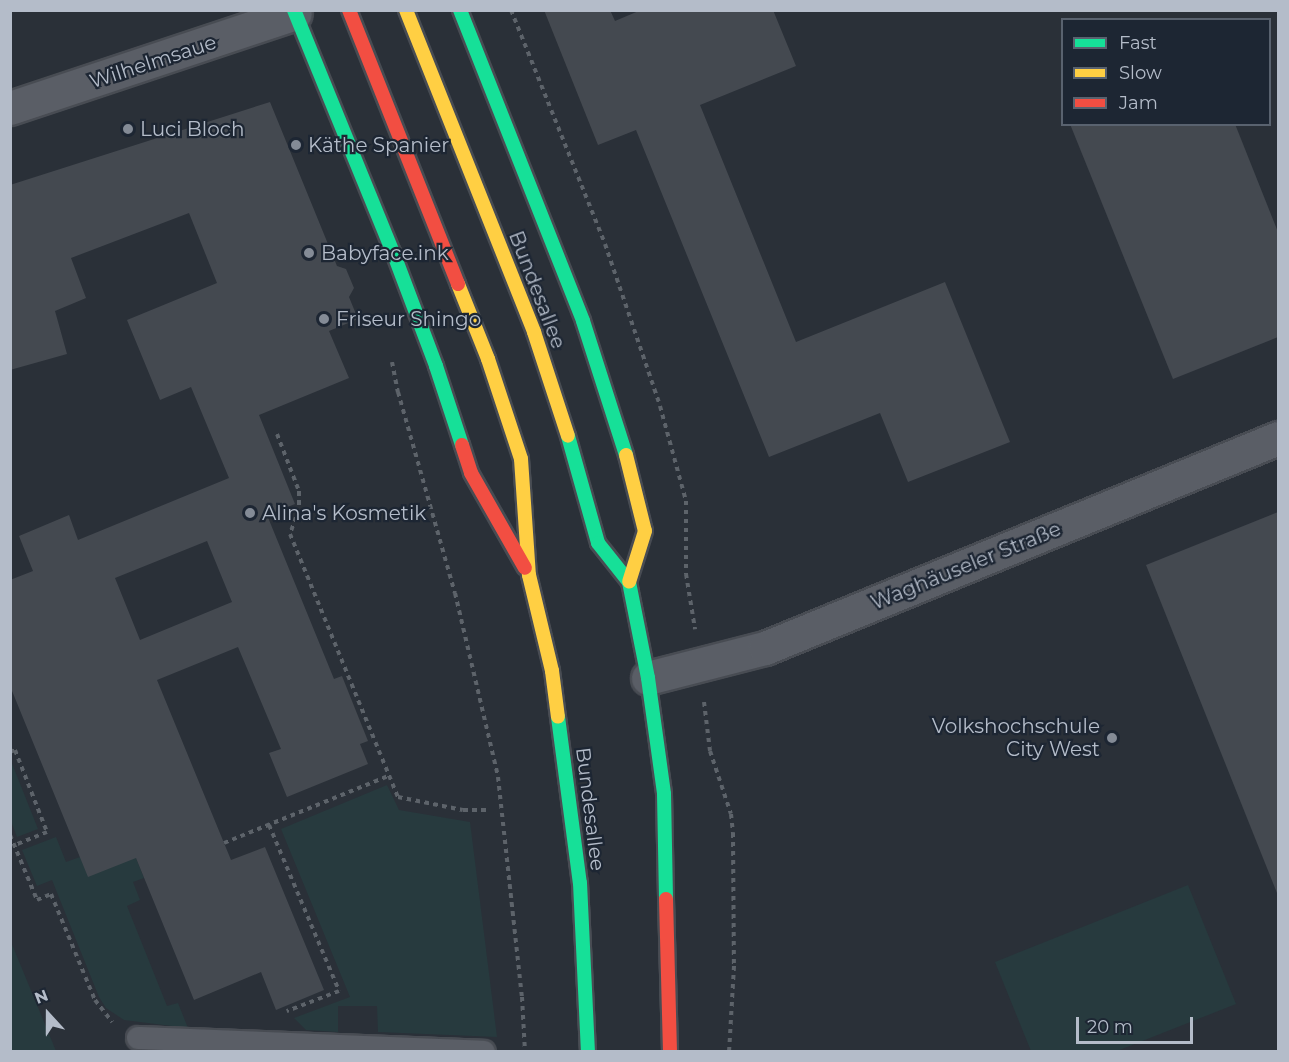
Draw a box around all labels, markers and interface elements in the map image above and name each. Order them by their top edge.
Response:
legend [1061,18,1271,126]
street label: Wilhelmsaue [87,30,219,94]
text: Fast [1119,32,1157,54]
text: Slow [1119,62,1162,84]
text: Jam [1119,92,1158,114]
place label: Luci Bloch [140,117,244,141]
marker: Luci Bloch [121,122,135,136]
place label: Käthe Spanier [308,133,449,157]
marker: Käthe Spanier [289,138,303,152]
street label: Bundesallee [504,228,570,352]
place label: Babyface.ink [321,241,449,265]
marker: Babyface.ink [302,246,316,260]
place label: Friseur Shingo [336,307,481,331]
marker: Friseur Shingo [317,312,331,326]
place label: Alina's Kosmetik [262,501,426,525]
marker: Alina's Kosmetik [243,506,257,520]
street label: Waghäuseler Straße [867,517,1065,615]
place label: Volkshochschule City West [932,714,1100,761]
marker: Volkshochschule City West [1105,731,1119,745]
street label: Bundesallee [571,746,609,872]
north arrow [18,984,78,1044]
text: N [32,986,51,1008]
scale bar [1079,1005,1196,1043]
text: 20 m [1087,1016,1133,1038]

